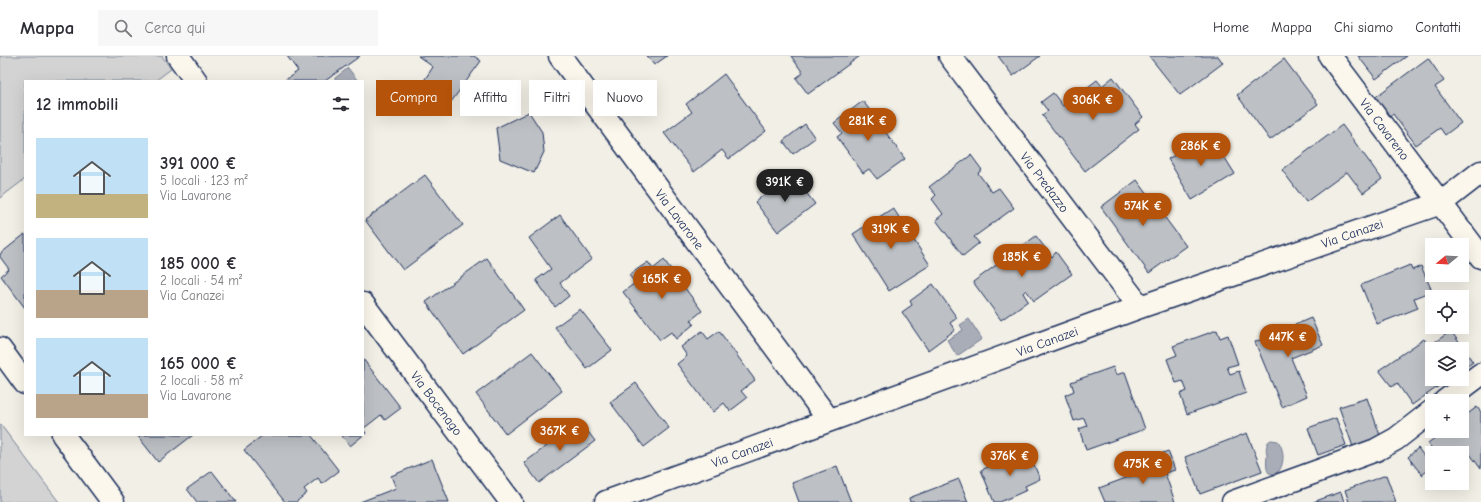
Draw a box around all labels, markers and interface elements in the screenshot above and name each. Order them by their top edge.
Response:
search box [98,10,378,46]
text: Mappa [20,17,74,39]
icon: search [112,17,134,39]
text: Cerca qui [144,19,205,37]
text: Home [1213,19,1249,36]
text: Mappa [1271,19,1312,36]
text: Chi siamo [1334,19,1393,36]
text: Contatti [1415,19,1461,36]
chip: Compra [376,80,452,116]
chip: Affitta [460,80,521,116]
chip: Filtri [529,80,585,116]
chip: Nuovo [593,80,657,116]
pin: 306K € [1060,87,1126,121]
text: 306K € [1072,92,1114,107]
icon: filters [330,93,352,115]
text: 12 immobili [36,95,118,114]
street label: Via Cavareno [1357,96,1413,163]
pin: 281K € [835,108,901,142]
text: 281K € [848,113,888,128]
pin: 286K € [1168,133,1234,167]
text: 286K € [1181,138,1221,153]
street label: Via Predazzo [1017,149,1072,215]
icon: home [68,154,116,202]
text: 391 000 € [160,154,237,173]
pin: 391K € [752,169,818,203]
text: 5 locali · 123 m² [160,173,248,188]
text: 391K € [765,174,805,189]
street label: Via Lavarone [652,186,707,253]
text: Via Lavarone [160,188,231,203]
pin: 574K € [1110,193,1176,227]
text: 574K € [1124,198,1162,213]
pin: 319K € [858,216,924,250]
street label: Via Canazei [1319,216,1385,251]
text: 319K € [871,221,911,236]
north arrow [1425,238,1469,282]
map controls [1425,238,1469,490]
pin: 185K € [989,244,1055,278]
text: 185K € [1002,249,1042,264]
icon: home [68,254,116,302]
text: 185 000 € [160,254,237,273]
pin: 165K € [629,266,695,300]
text: 165K € [642,271,682,286]
text: 2 locali · 54 m² [160,273,242,288]
text: Via Canazei [160,288,224,303]
button: locate [1425,290,1469,334]
street label: Via Canazei [1014,323,1080,360]
pin: 447K € [1255,324,1321,358]
text: 447K € [1269,329,1307,344]
button: layers [1425,342,1469,386]
icon: home [68,354,116,402]
text: 165 000 € [160,354,238,373]
street label: Via Bocenago [408,368,466,438]
text: 2 locali · 58 m² [160,373,243,388]
text: Via Lavarone [160,388,231,403]
button: + [1425,394,1469,438]
pin: 367K € [527,418,593,452]
text: 367K € [540,423,580,438]
street label: Via Canazei [709,434,775,471]
pin: 376K € [977,443,1043,477]
button: − [1425,446,1469,490]
text: 376K € [990,448,1030,463]
pin: 475K € [1110,451,1176,485]
text: 475K € [1123,456,1163,471]

